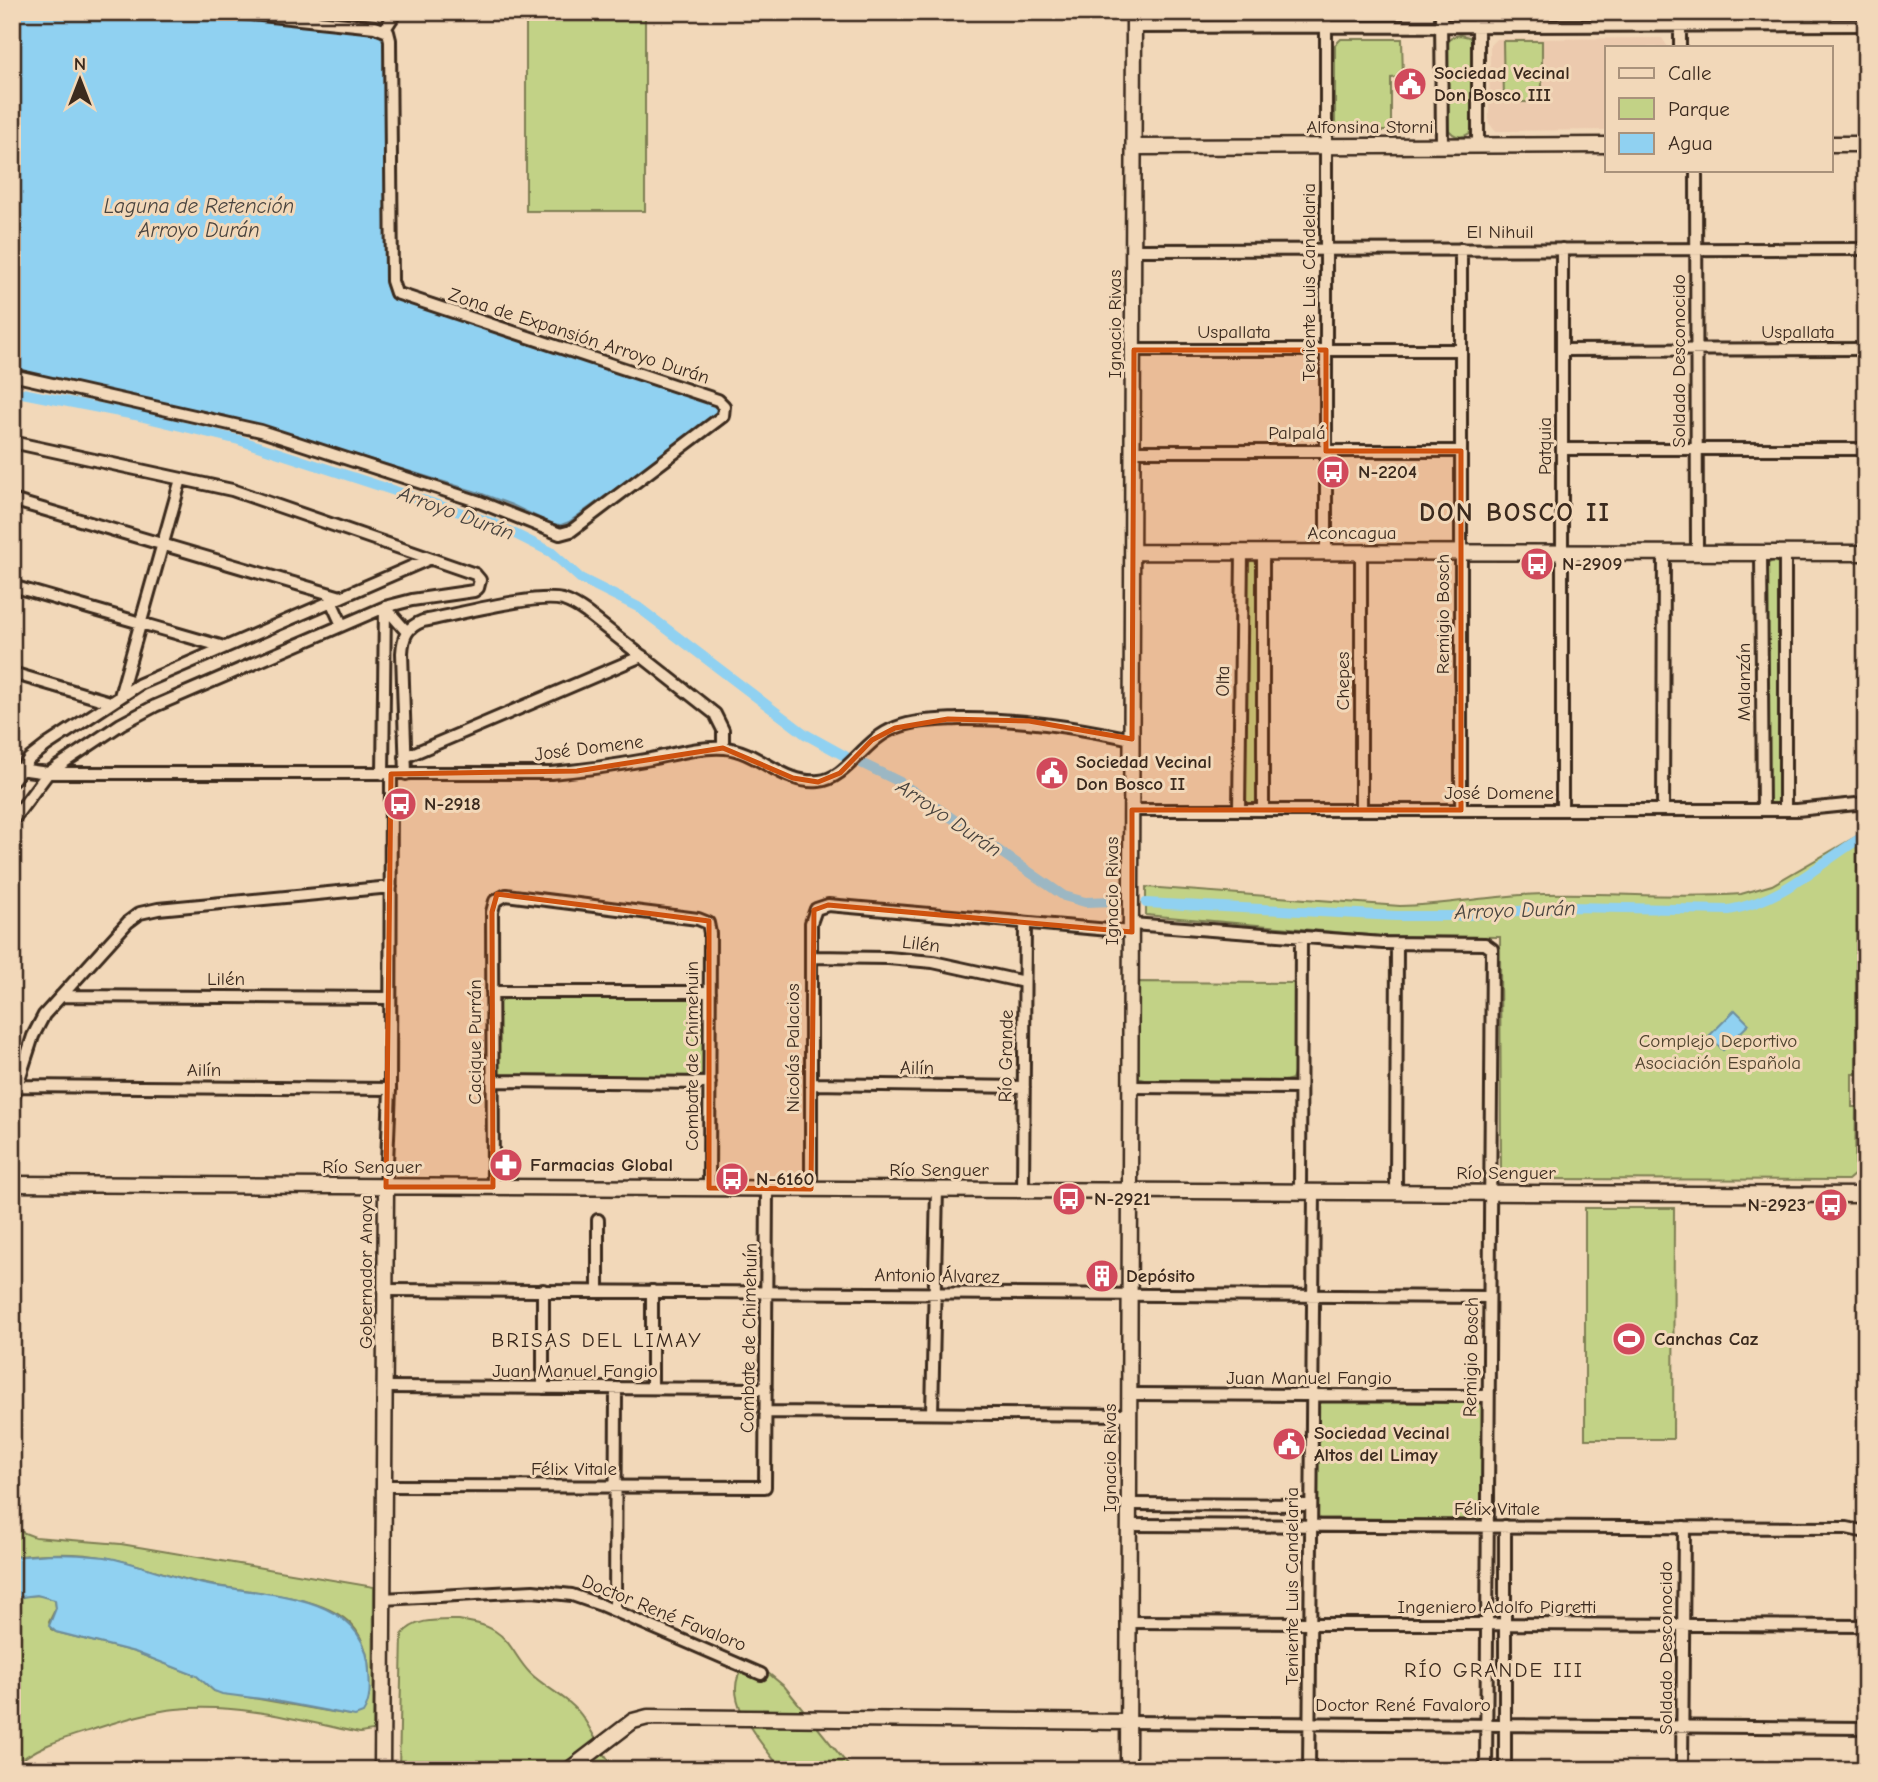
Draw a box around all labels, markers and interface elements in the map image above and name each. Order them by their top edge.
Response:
north arrow [46,46,116,116]
legend [1605,46,1832,172]
text: N [74,53,86,75]
text: Calle [1668,61,1711,85]
place label: Sociedad Vecinal Don Bosco III [1434,62,1570,106]
public building icon: Sociedad Vecinal Don Bosco III [1391,65,1429,103]
text: Parque [1668,97,1730,121]
street label: Alfonsina Storni [1306,116,1434,138]
text: Agua [1668,131,1713,155]
street label: Teniente Luis Candelaria [1298,183,1320,381]
water label: Laguna de Retención Arroyo Durán [104,194,294,242]
street label: El Nihuil [1466,221,1534,243]
street label: Ignacio Rivas [1104,270,1126,378]
street label: Soldado Desconocido [1668,274,1690,448]
street label: Zona de Expansión Arroyo Durán [446,283,712,389]
street label: Uspallata [1197,321,1271,343]
street label: Uspallata [1761,321,1835,343]
street label: Patquia [1534,417,1556,475]
street label: Palpalá [1268,422,1326,444]
bus stop icon: N-2204 [1314,453,1352,491]
place label: N-2204 [1358,461,1417,483]
water label: Arroyo Durán [394,481,517,545]
district label: DON BOSCO II [1419,498,1611,528]
street label: Aconcagua [1307,522,1397,544]
bus stop icon: N-2909 [1518,545,1556,583]
place label: N-2909 [1562,553,1622,575]
street label: Remigio Bosch [1432,554,1454,674]
street label: Malanzán [1733,643,1755,721]
street label: Chepes [1332,651,1354,710]
street label: Olta [1212,665,1234,697]
street label: José Domene [533,730,645,766]
place label: Sociedad Vecinal Don Bosco II [1076,751,1212,795]
public building icon: Sociedad Vecinal Don Bosco II [1033,754,1071,792]
water label: Arroyo Durán [891,774,1006,862]
street label: José Domene [1444,782,1554,804]
bus stop icon: N-2918 [381,785,419,823]
place label: N-2918 [424,793,481,815]
street label: Ignacio Rivas [1101,837,1123,945]
water label: Arroyo Durán [1453,896,1576,924]
street label: Lilén [901,931,941,957]
street label: Combate de Chimehuin [681,961,703,1151]
street label: Lilén [207,968,245,990]
street label: Cacique Purrán [464,979,486,1105]
street label: Nicolás Palacios [782,983,804,1113]
street label: Río Grande [994,1009,1018,1103]
park label: Complejo Deportivo Asociación Española [1635,1030,1801,1074]
street label: Ailín [900,1057,934,1079]
street label: Ailín [187,1059,221,1081]
pharmacy icon: Farmacias Global [487,1146,525,1184]
place label: Farmacias Global [530,1154,673,1176]
street label: Río Senguer [322,1156,422,1178]
street label: Río Senguer [889,1159,989,1181]
bus stop icon: N-6160 [713,1160,751,1198]
street label: Río Senguer [1456,1162,1556,1184]
place label: N-6160 [756,1168,814,1190]
bus stop icon: N-2921 [1050,1180,1088,1218]
bus stop icon: N-2923 [1812,1186,1850,1224]
place label: N-2921 [1094,1188,1151,1210]
place label: N-2923 [1748,1194,1806,1216]
street label: Gobernador Anaya [355,1195,377,1349]
street label: Combate de Chimehuín [736,1243,762,1433]
building icon: Depósito [1083,1257,1121,1295]
street label: Antonio Álvarez [874,1264,1000,1288]
place label: Depósito [1126,1265,1195,1287]
street label: Remigio Bosch [1459,1297,1483,1417]
sports icon: Canchas Caz [1610,1320,1648,1358]
district label: BRISAS DEL LIMAY [491,1328,703,1352]
place label: Canchas Caz [1654,1328,1758,1350]
street label: Juan Manuel Fangio [492,1360,658,1382]
street label: Juan Manuel Fangio [1226,1367,1392,1389]
street label: Ignacio Rivas [1099,1404,1121,1512]
place label: Sociedad Vecinal Altos del Limay [1314,1422,1450,1466]
public building icon: Sociedad Vecinal Altos del Limay [1270,1425,1308,1463]
street label: Félix Vitale [531,1458,617,1480]
street label: Teniente Luis Candelaria [1281,1487,1303,1685]
street label: Félix Vitale [1454,1498,1540,1520]
street label: Soldado Desconocido [1655,1561,1677,1735]
street label: Doctor René Favaloro [579,1570,749,1656]
street label: Ingeniero Adolfo Pigretti [1397,1596,1597,1618]
district label: RÍO GRANDE III [1404,1658,1584,1682]
street label: Doctor René Favaloro [1315,1694,1491,1716]

